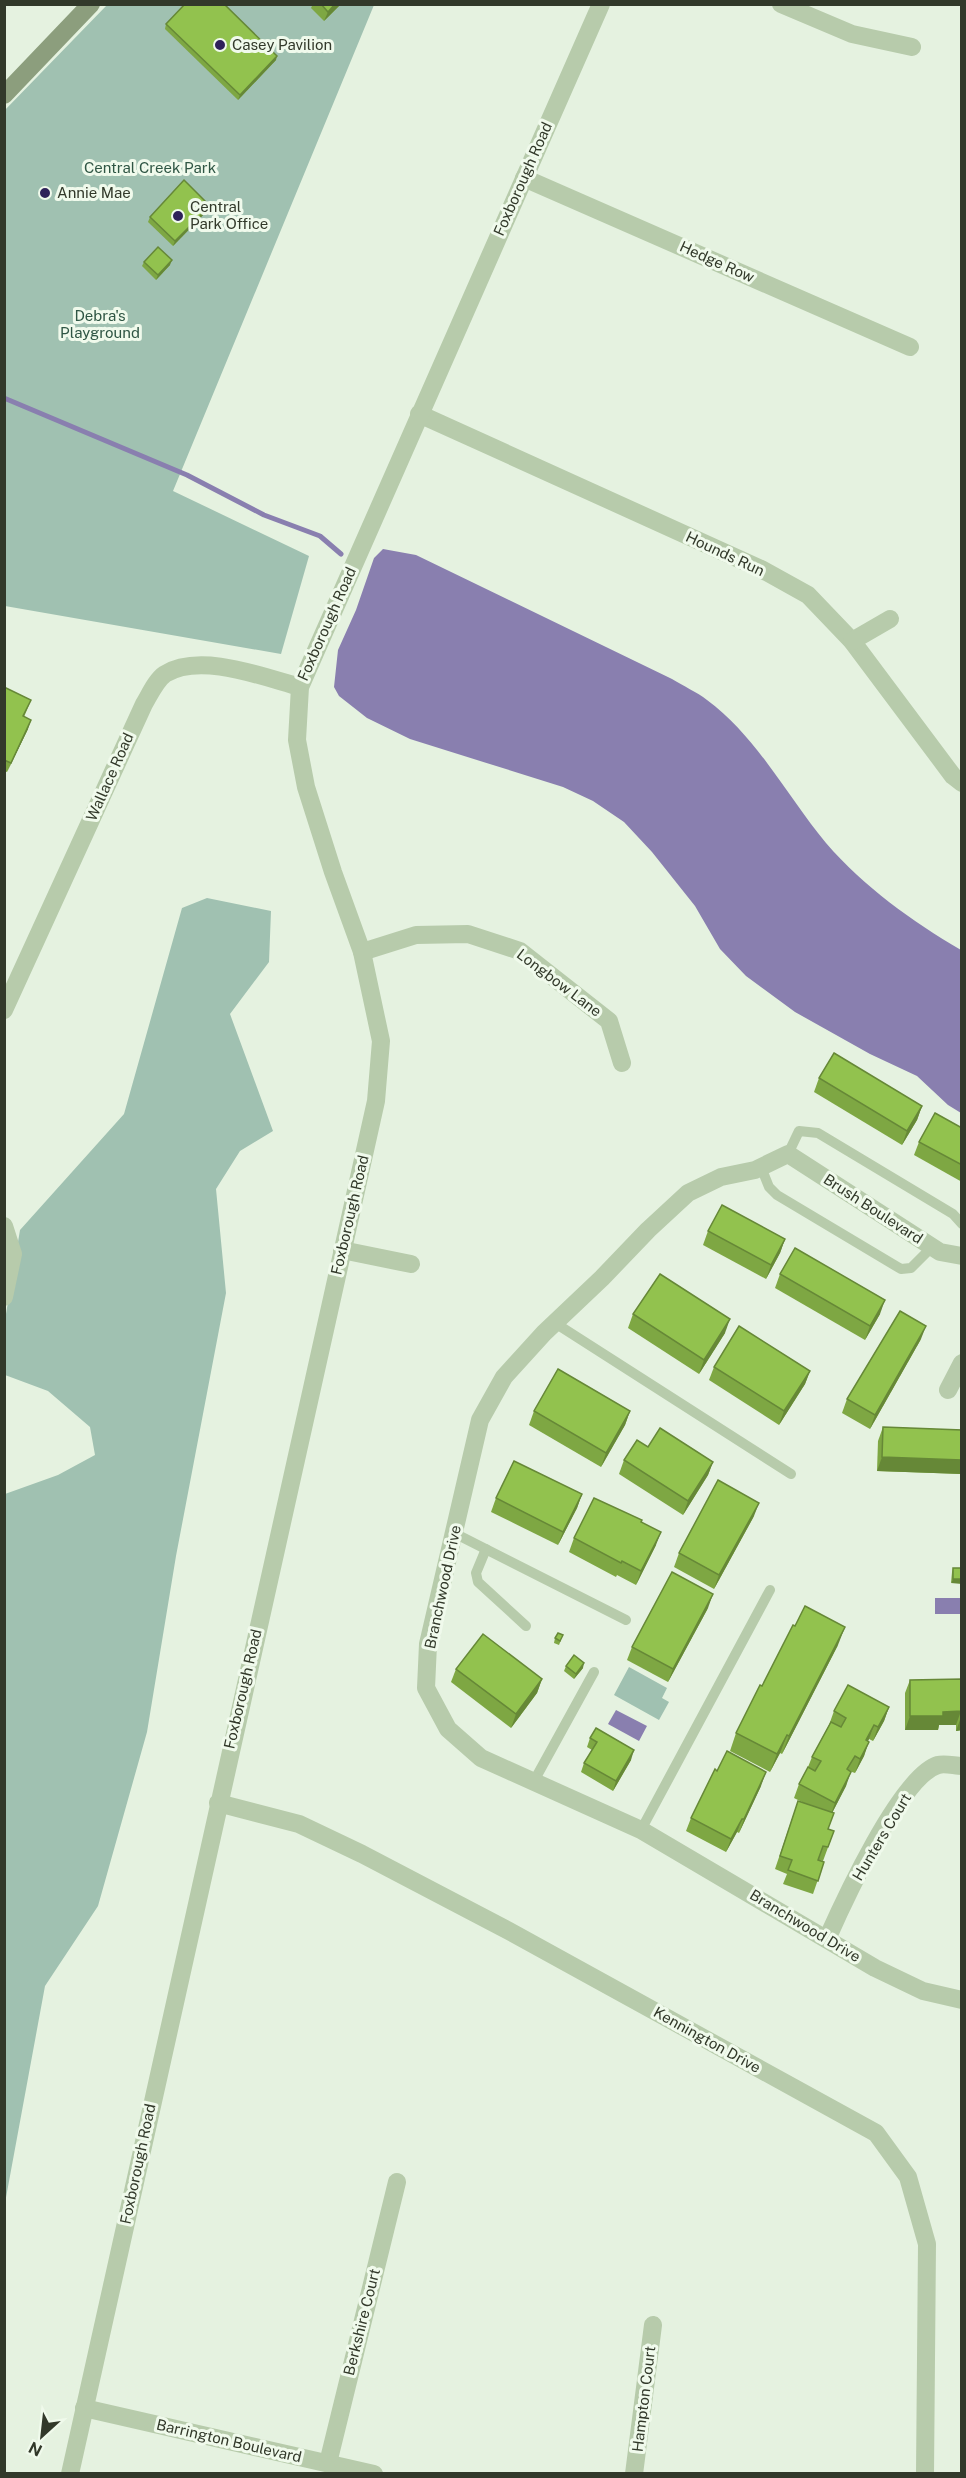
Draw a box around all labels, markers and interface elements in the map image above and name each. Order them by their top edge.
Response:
place label: Casey Pavilion [232,36,332,53]
marker: Casey Pavilion [213,38,227,52]
street label: Foxborough Road [490,119,555,238]
park label: Central Creek Park [84,159,216,176]
place label: Annie Mae [57,184,131,201]
marker: Annie Mae [38,186,52,200]
place label: Central Park Office [190,198,268,232]
marker: Central Park Office [171,209,185,223]
street label: Hedge Row [677,238,757,286]
park label: Debra's Playground [60,307,140,341]
street label: Hounds Run [683,528,767,579]
street label: Foxborough Road [294,564,359,683]
street label: Wallace Road [83,730,137,824]
street label: Longbow Lane [514,945,605,1020]
street label: Foxborough Road [327,1153,372,1277]
street label: Brush Boulevard [821,1170,926,1247]
street label: Branchwood Drive [421,1523,464,1650]
street label: Foxborough Road [220,1627,265,1751]
street label: Hunters Court [849,1790,914,1883]
street label: Branchwood Drive [747,1886,864,1965]
street label: Kennington Drive [651,2003,764,2076]
street label: Foxborough Road [116,2102,159,2226]
street label: Berkshire Court [340,2266,383,2377]
street label: Hampton Court [629,2345,658,2453]
north arrow [12,2406,72,2466]
street label: Barrington Boulevard [155,2416,303,2466]
text: N [26,2438,45,2460]

